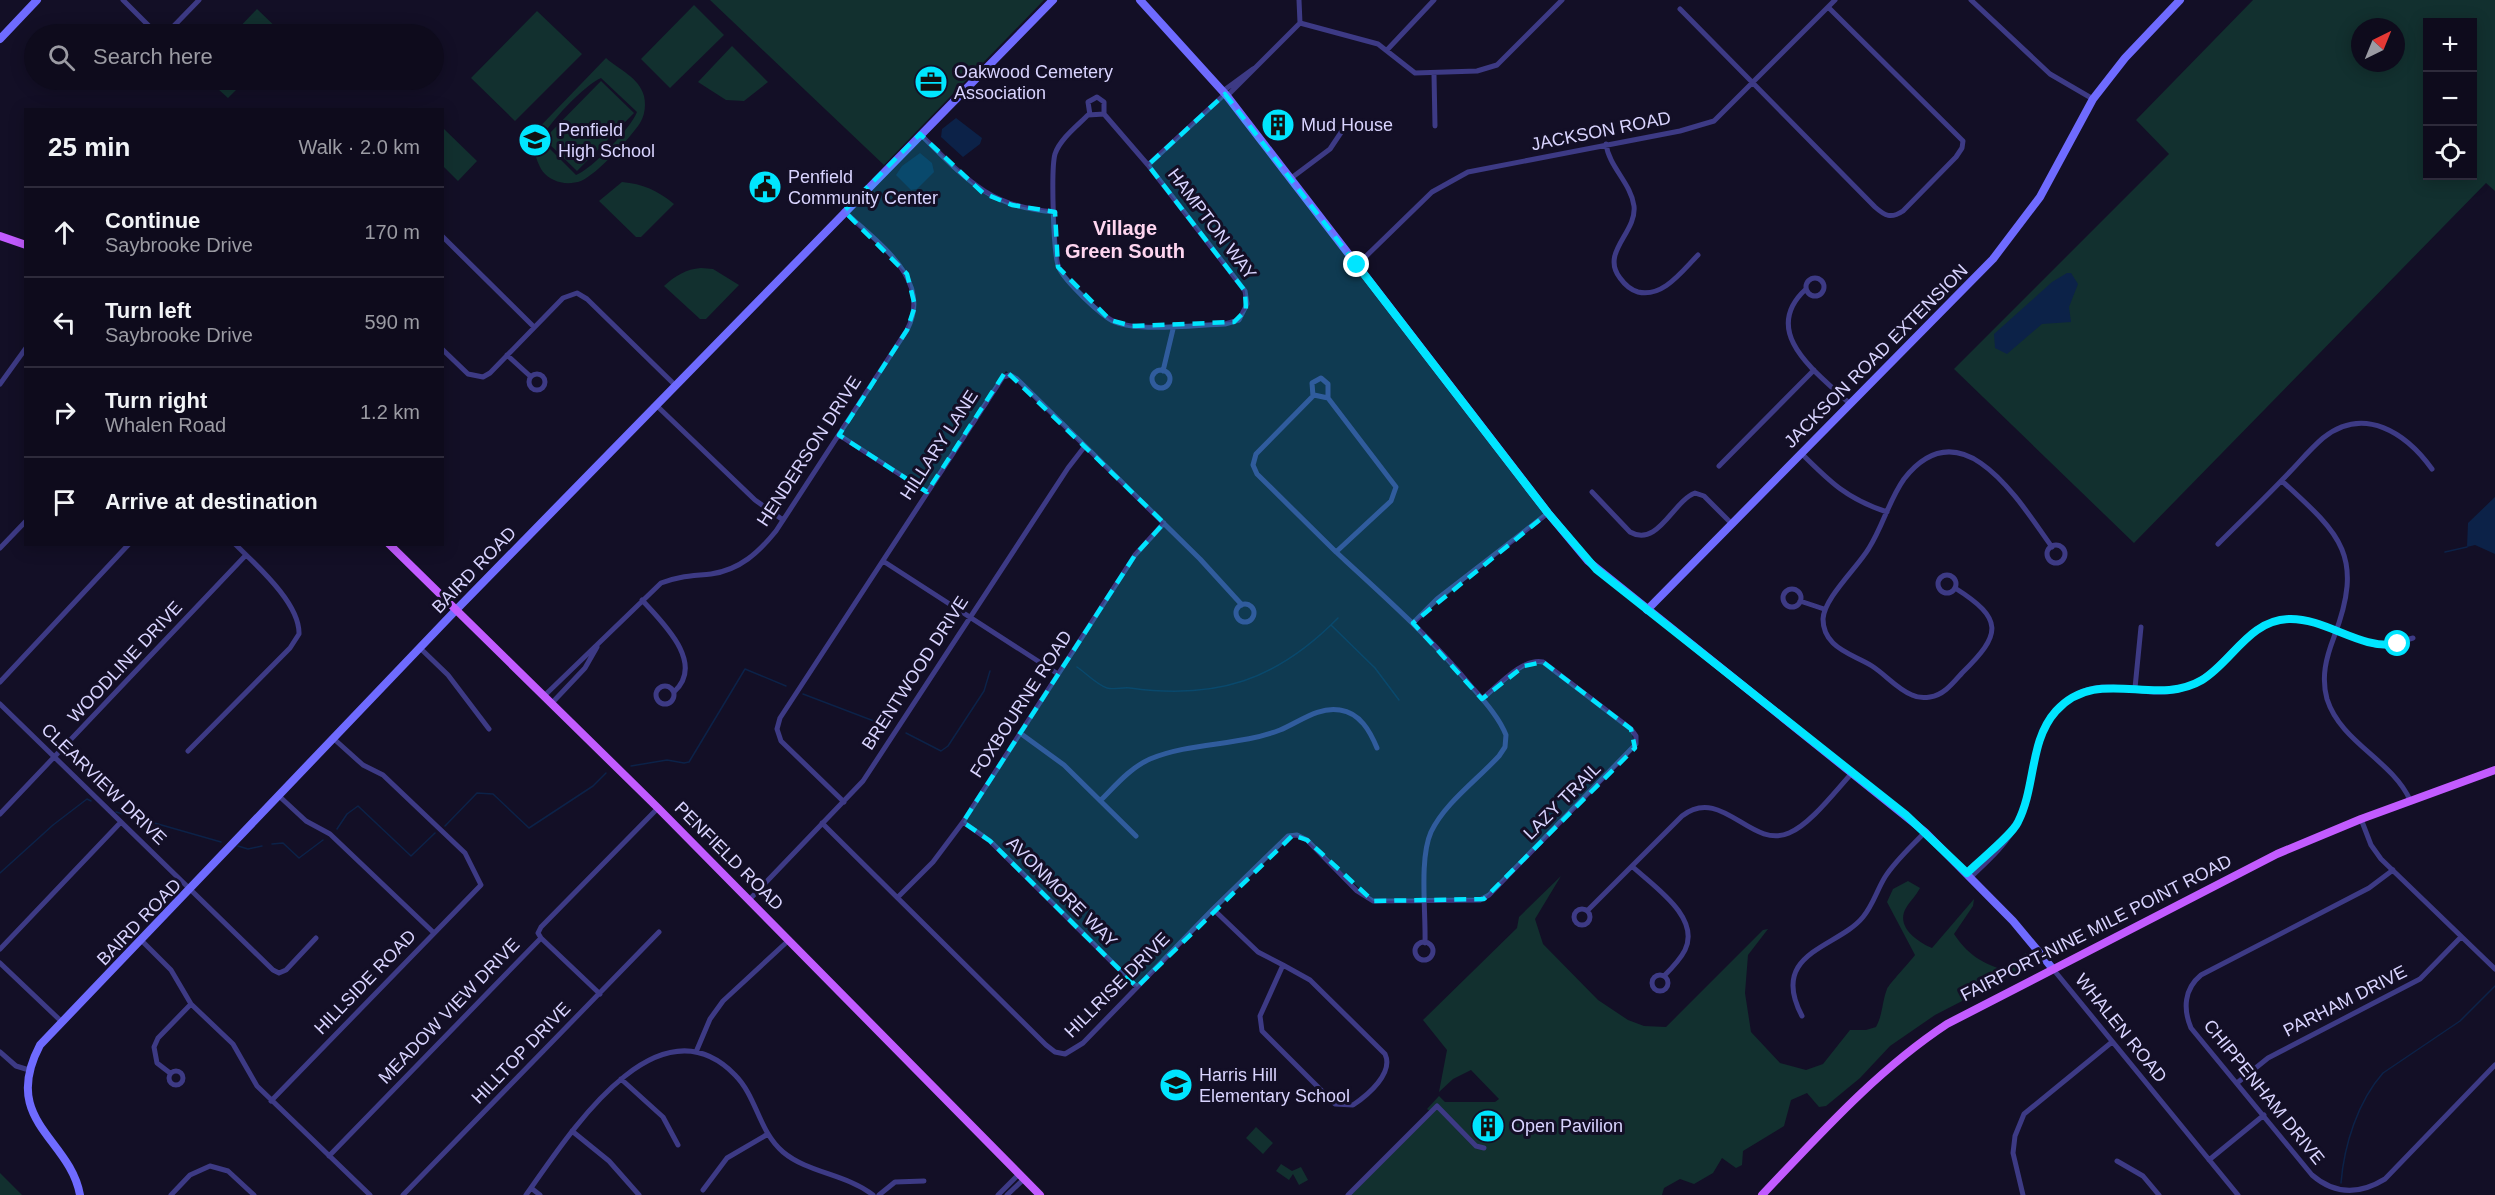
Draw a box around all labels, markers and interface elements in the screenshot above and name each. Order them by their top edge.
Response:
north arrow [2351,18,2405,72]
map controls [2423,18,2477,180]
button: + [2423,18,2477,72]
search box [24,24,444,90]
icon: search [45,41,78,74]
text: Search here [93,44,213,69]
place label: Oakwood Cemetery Association [954,62,1113,103]
office icon: Oakwood Cemetery Association [913,64,949,100]
button: − [2423,72,2477,126]
building icon: Mud House [1260,107,1296,143]
street label: JACKSON ROAD [1529,108,1673,154]
place label: Mud House [1301,115,1393,135]
place label: Penfield High School [558,120,655,161]
school or university icon: Penfield High School [517,122,553,158]
button: locate [2423,126,2477,180]
text: 25 min [48,132,130,162]
text: Walk · 2.0 km [299,136,420,158]
street label: HAMPTON WAY [1164,165,1260,283]
place label: Penfield Community Center [788,167,938,208]
public building icon: Penfield Community Center [747,169,783,205]
text: Continue [105,208,200,233]
icon: ahead [48,216,81,249]
district label: Village Green South [1065,217,1185,262]
text: 170 m [364,221,420,243]
text: Saybrooke Drive [105,234,253,256]
route end [1343,251,1369,277]
street label: JACKSON ROAD EXTENSION [1780,260,1972,452]
text: Turn left [105,298,191,323]
icon: left [48,306,81,339]
text: 590 m [364,311,420,333]
text: Saybrooke Drive [105,324,253,346]
street label: HENDERSON DRIVE [753,372,865,530]
street label: HILLARY LANE [896,387,982,503]
text: Turn right [105,388,207,413]
icon: right [48,396,81,429]
text: 1.2 km [360,401,420,423]
text: Whalen Road [105,414,226,436]
icon: arrive [48,486,81,519]
text: Arrive at destination [105,489,318,514]
street label: BAIRD ROAD [428,523,520,617]
street label: BRENTWOOD DRIVE [858,592,972,754]
street label: WOODLINE DRIVE [64,597,186,727]
street label: FOXBOURNE ROAD [966,627,1076,781]
route start [2384,630,2410,656]
street label: CLEARVIEW DRIVE [37,719,171,849]
street label: LAZY TRAIL [1519,758,1605,844]
street label: PENFIELD ROAD [671,798,787,914]
street label: AVONMORE WAY [1003,833,1121,951]
street label: FAIRPORT-NINE MILE POINT ROAD [1957,851,2235,1005]
street label: BAIRD ROAD [93,875,185,969]
street label: HILLSIDE ROAD [310,926,420,1038]
street label: HILLRISE DRIVE [1060,928,1174,1042]
street label: MEADOW VIEW DRIVE [374,934,524,1088]
street label: PARHAM DRIVE [2280,961,2410,1041]
street label: WHALEN ROAD [2071,970,2171,1086]
street label: HILLTOP DRIVE [468,998,574,1108]
street label: CHIPPENHAM DRIVE [2200,1016,2328,1168]
place label: Harris Hill Elementary School [1199,1065,1350,1106]
school or university icon: Harris Hill Elementary School [1158,1067,1194,1103]
building icon: Open Pavilion [1470,1108,1506,1144]
place label: Open Pavilion [1511,1116,1623,1136]

